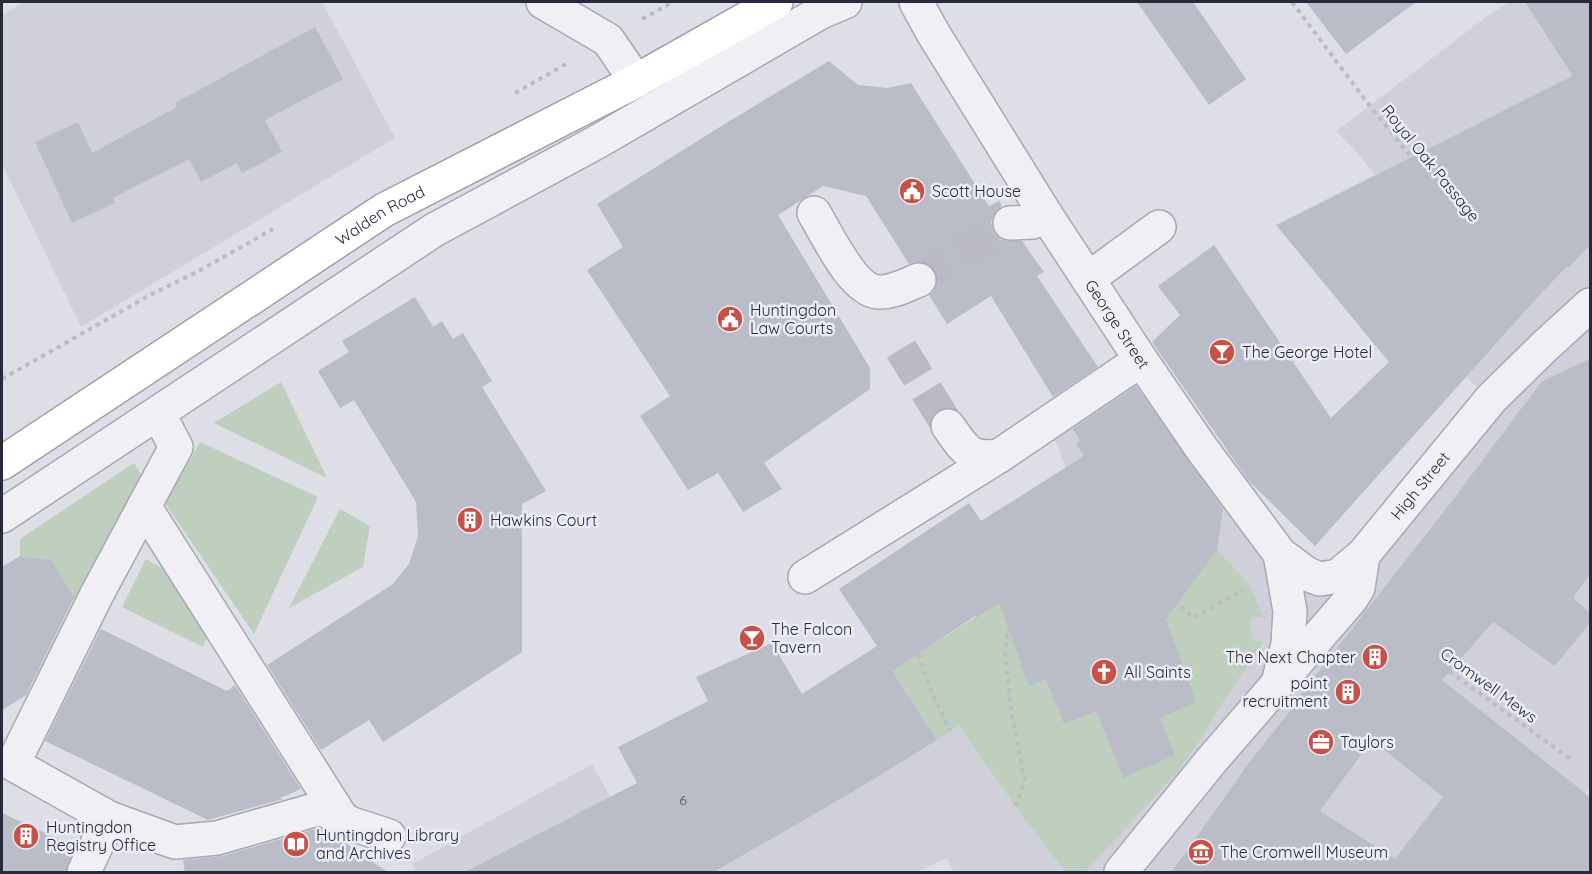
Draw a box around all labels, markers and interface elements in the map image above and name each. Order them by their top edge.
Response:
street label: Royal Oak Passage [1378,100,1484,226]
public building icon: Scott House [897,176,927,206]
street label: Walden Road [331,181,428,250]
place label: Scott House [932,181,1021,201]
street label: George Street [1081,276,1154,373]
place label: Huntingdon Law Courts [750,300,836,338]
public building icon: Huntingdon Law Courts [715,304,745,334]
bar icon: The George Hotel [1207,337,1237,367]
place label: The George Hotel [1242,342,1372,362]
street label: High Street [1386,447,1454,524]
building icon: Hawkins Court [455,505,485,535]
place label: Hawkins Court [490,510,597,530]
place label: The Falcon Tavern [771,619,852,657]
bar icon: The Falcon Tavern [737,623,767,653]
building icon: The Next Chapter [1360,642,1390,672]
street label: Cromwell Mews [1437,643,1541,727]
place label: The Next Chapter [1225,647,1356,667]
church icon: All Saints [1089,657,1119,687]
place label: All Saints [1124,662,1191,682]
place label: point recruitment [1242,673,1328,711]
building icon: point recruitment [1333,677,1363,707]
office icon: Taylors [1306,727,1336,757]
place label: Taylors [1340,732,1394,752]
house number: 6 [679,791,687,809]
place label: Huntingdon Registry Office [46,817,156,855]
building icon: Huntingdon Registry Office [11,821,41,851]
place label: Huntingdon Library and Archives [316,825,459,863]
library icon: Huntingdon Library and Archives [281,829,311,859]
museum icon: The Cromwell Museum [1186,837,1216,867]
place label: The Cromwell Museum [1220,842,1388,862]

